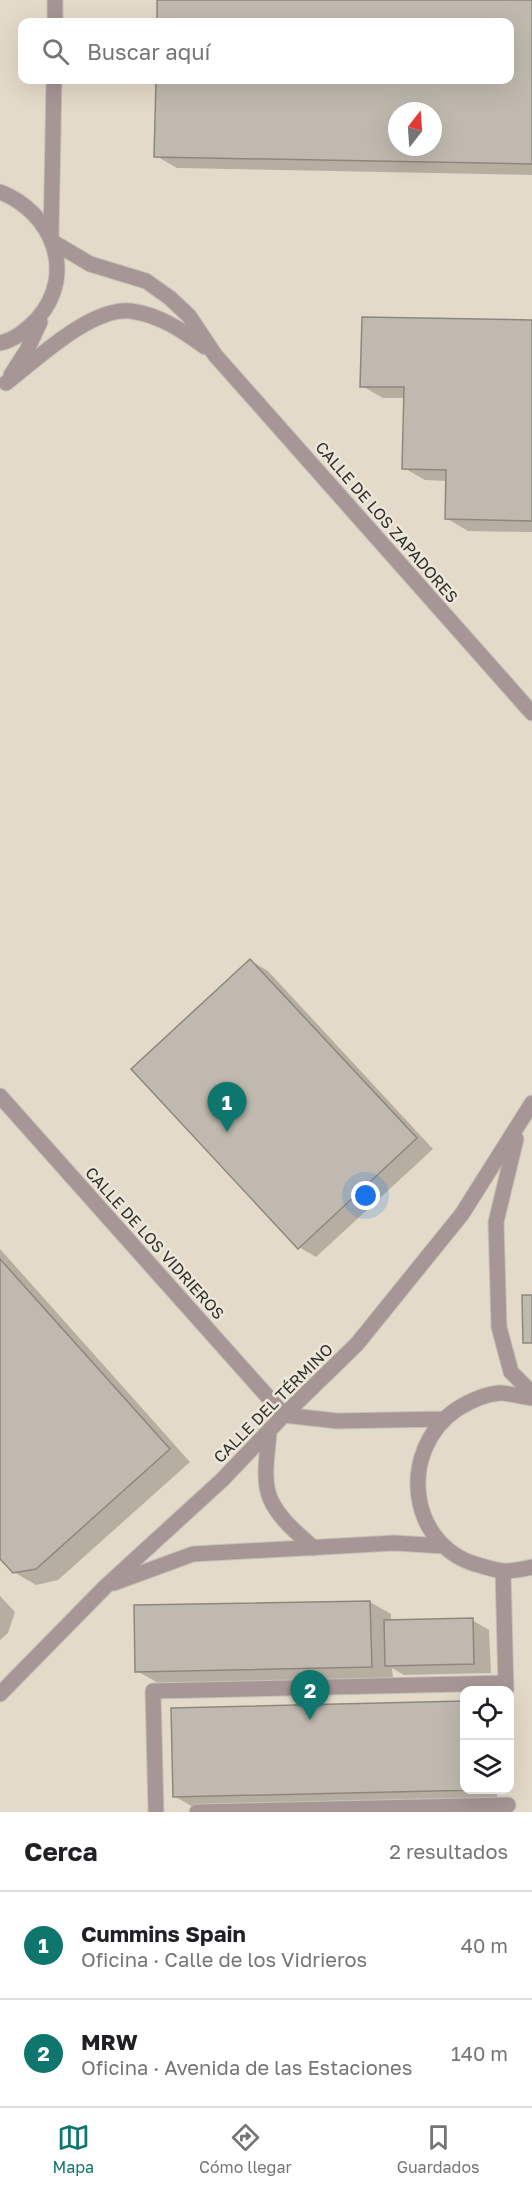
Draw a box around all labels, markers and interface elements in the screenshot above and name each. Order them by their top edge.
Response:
search box [18,18,514,84]
icon: search [39,35,72,68]
text: Buscar aquí [87,38,210,65]
north arrow [388,102,442,156]
street label: CALLE DE LOS ZAPADORES [312,437,462,607]
pin: 1 [208,1082,246,1132]
street label: CALLE DE LOS VIDRIEROS [81,1163,229,1323]
your location [351,1181,380,1210]
street label: CALLE DEL TÉRMINO [209,1339,337,1467]
pin: 2 [290,1670,330,1720]
map controls [460,1686,514,1794]
button: locate [460,1686,514,1740]
button: layers [460,1740,514,1794]
text: Cerca [24,1836,98,1867]
text: 2 resultados [389,1839,508,1863]
text: Cummins Spain [81,1920,246,1947]
text: 1 [38,1933,49,1957]
text: 40 m [461,1933,508,1957]
text: Oficina · Calle de los Vidrieros [81,1947,367,1971]
text: MRW [81,2028,138,2055]
text: 2 [37,2041,50,2065]
text: 140 m [451,2041,508,2065]
text: Oficina · Avenida de las Estaciones [81,2055,412,2079]
tab: Mapa [52,2121,94,2177]
tab: Cómo llegar [199,2121,292,2177]
tab: Guardados [397,2121,480,2177]

